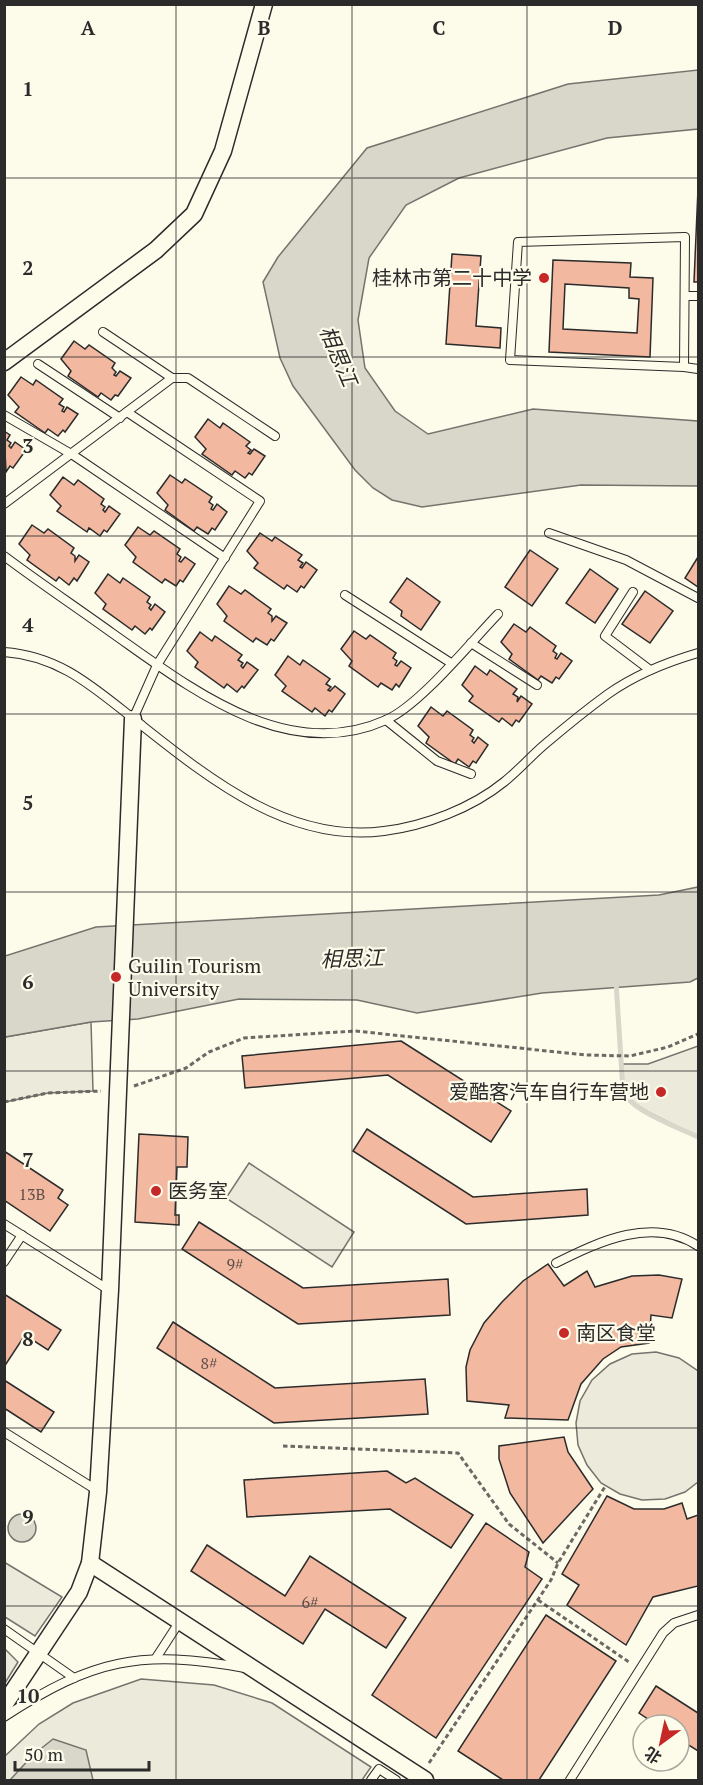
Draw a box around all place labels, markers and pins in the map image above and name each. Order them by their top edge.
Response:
place label: 桂林市第二十中学 [372,264,532,291]
marker: 桂林市第二十中学 [537,271,551,285]
place label: Guilin Tourism University [128,952,261,1002]
marker: Guilin Tourism University [109,970,123,984]
place label: 爱酷客汽车自行车营地 [449,1078,649,1105]
marker: 爱酷客汽车自行车营地 [654,1085,668,1099]
place label: 医务室 [168,1177,228,1204]
marker: 医务室 [149,1184,163,1198]
place label: 南区食堂 [576,1319,656,1346]
marker: 南区食堂 [557,1326,571,1340]

